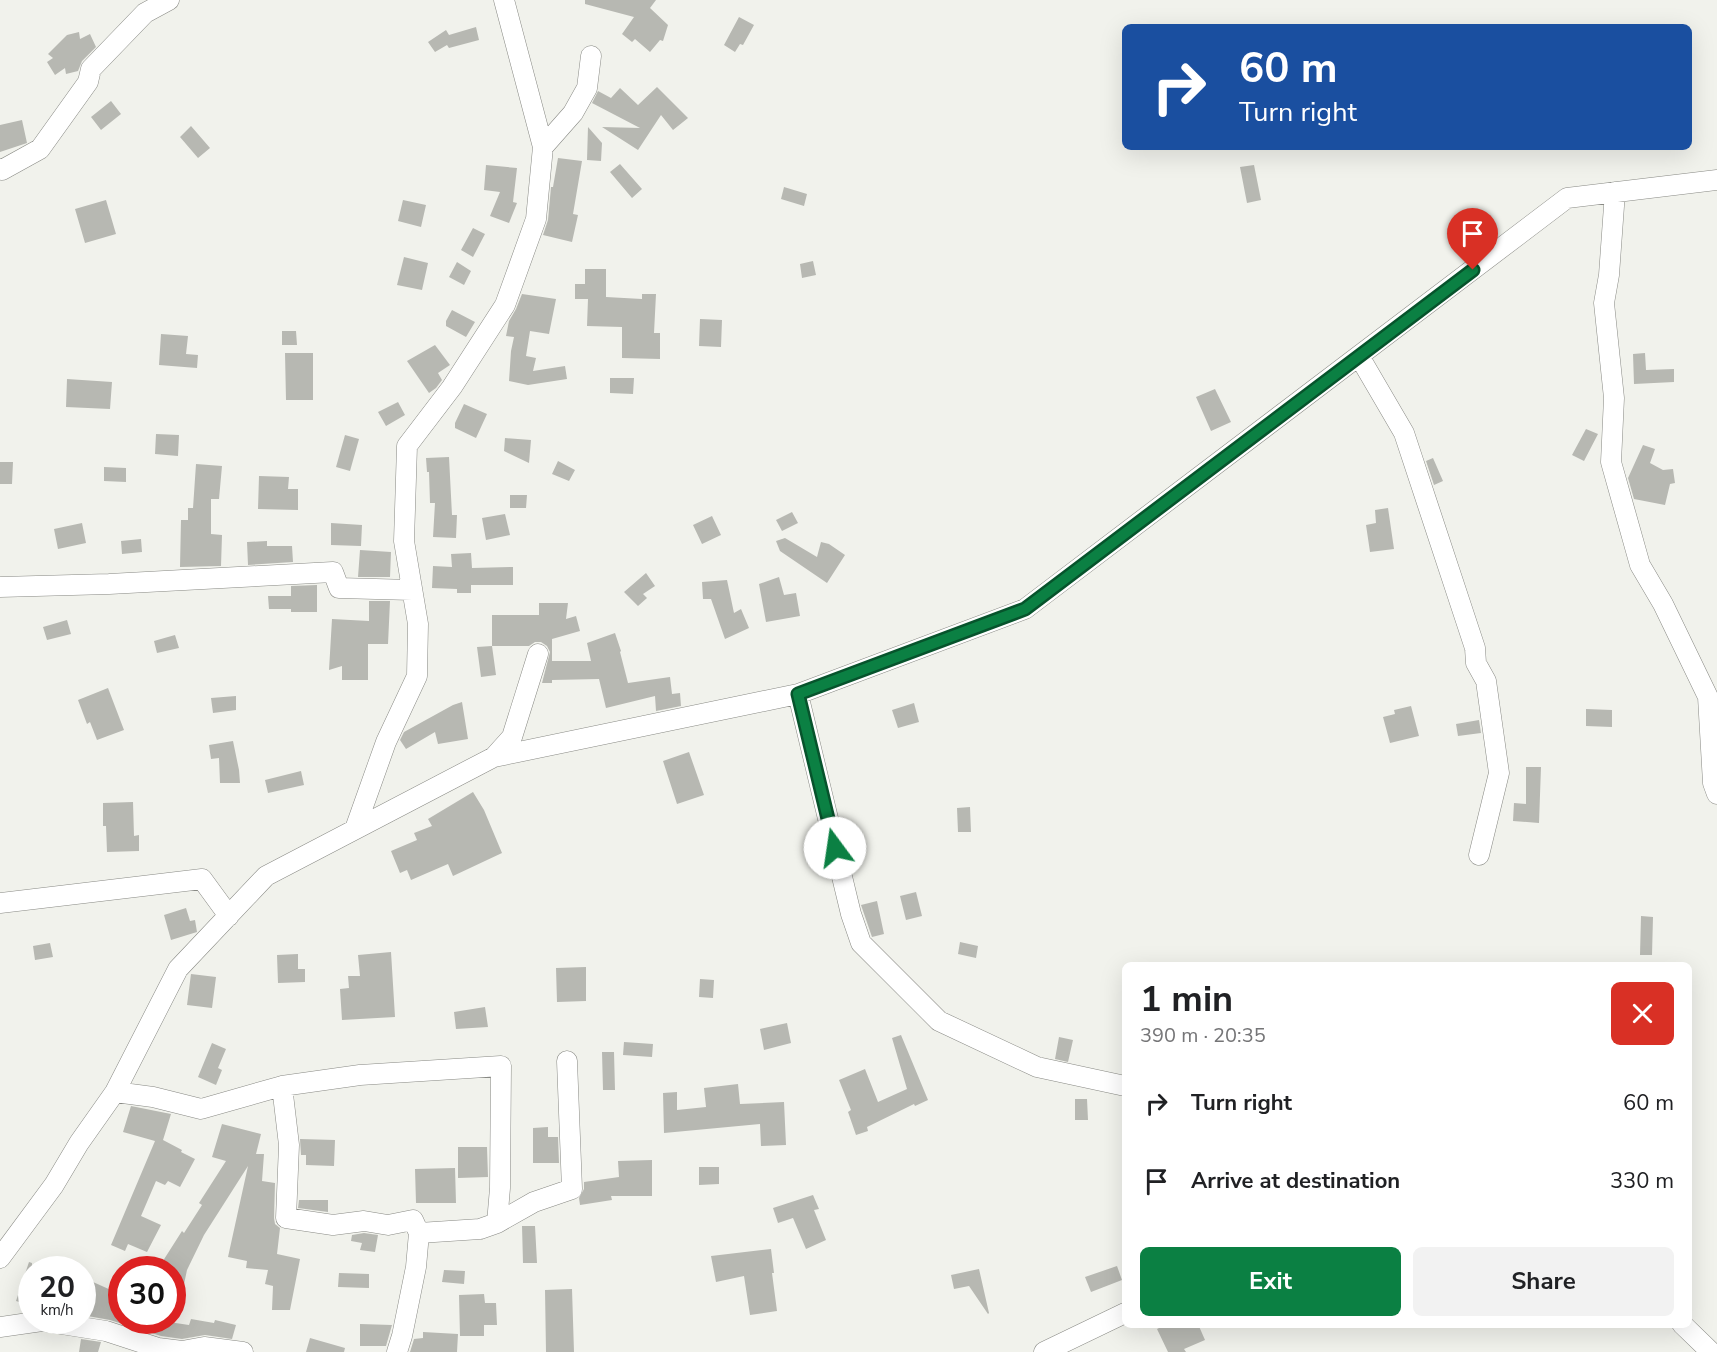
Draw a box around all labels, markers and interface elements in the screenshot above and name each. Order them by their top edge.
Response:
text: 60 m [1239,40,1338,97]
icon: right [1140,48,1218,126]
text: Turn right [1239,94,1357,131]
pin [1447,208,1498,270]
icon: arrive [1456,217,1489,250]
position arrow [803,816,867,880]
text: 1 min [1140,975,1233,1024]
button: close [1611,982,1674,1045]
text: 390 m · 20:35 [1140,1022,1266,1049]
icon: right [1140,1087,1173,1120]
text: Turn right [1191,1088,1292,1118]
text: 60 m [1623,1088,1674,1118]
icon: arrive [1140,1165,1173,1198]
text: Arrive at destination [1191,1166,1400,1196]
text: 330 m [1610,1166,1674,1196]
button: Exit [1140,1247,1401,1316]
button: Share [1413,1247,1674,1316]
speed limit sign: 30 [108,1256,186,1334]
text: 20 [39,1267,75,1308]
text: km/h [40,1300,74,1320]

